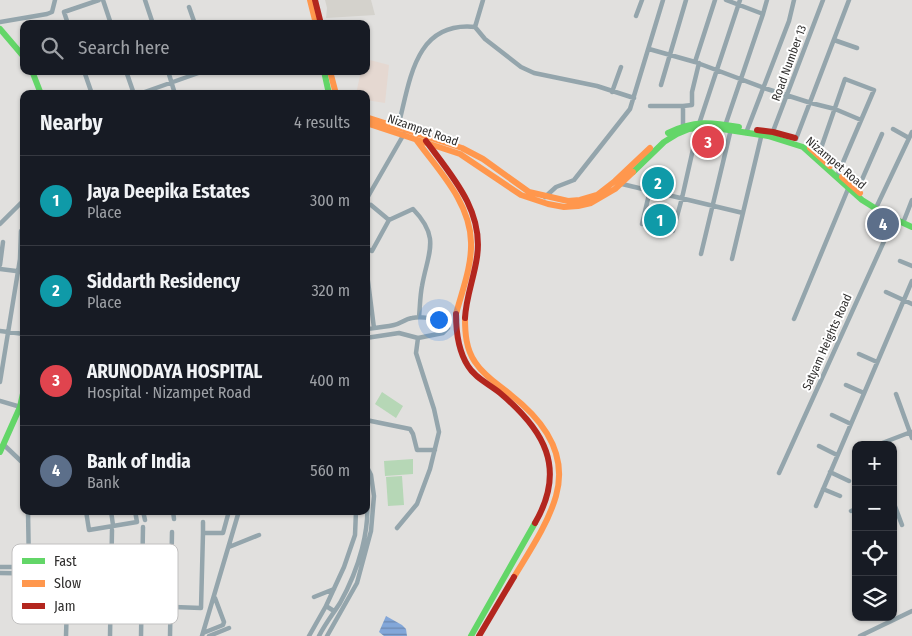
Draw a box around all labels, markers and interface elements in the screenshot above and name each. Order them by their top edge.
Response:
search box [20,20,370,75]
street label: Road Number 13 [769,23,809,103]
icon: search [38,34,66,62]
text: Search here [78,36,170,59]
text: Nearby [40,110,102,136]
street label: Nizampet Road [386,111,460,149]
text: 4 results [294,113,350,132]
pin: 3 [692,123,724,161]
street label: Nizampet Road [803,134,869,192]
pin: 2 [642,164,674,202]
text: Jaya Deepika Estates [87,180,250,203]
text: 1 [53,191,59,210]
text: 300 m [310,191,350,210]
pin: 1 [644,201,676,239]
text: Place [87,203,122,222]
pin: 4 [867,205,899,243]
text: Siddarth Residency [87,270,240,293]
text: 2 [52,281,60,300]
text: 320 m [311,281,350,300]
street label: Satyam Heights Road [800,292,854,392]
text: Place [87,293,122,312]
your location [426,307,452,333]
text: ARUNODAYA HOSPITAL [87,360,262,383]
text: 3 [52,371,60,390]
text: 400 m [310,371,350,390]
text: Hospital · Nizampet Road [87,383,251,402]
map controls [852,441,897,621]
button: + [852,441,897,486]
text: Bank of India [87,450,191,473]
text: 4 [52,461,60,480]
text: 560 m [310,461,350,480]
text: Bank [87,473,119,492]
button: − [852,486,897,531]
button: locate [852,531,897,576]
legend [12,544,178,624]
text: Fast [54,553,77,570]
text: Slow [54,575,81,592]
button: layers [852,576,897,621]
text: Jam [54,598,75,615]

